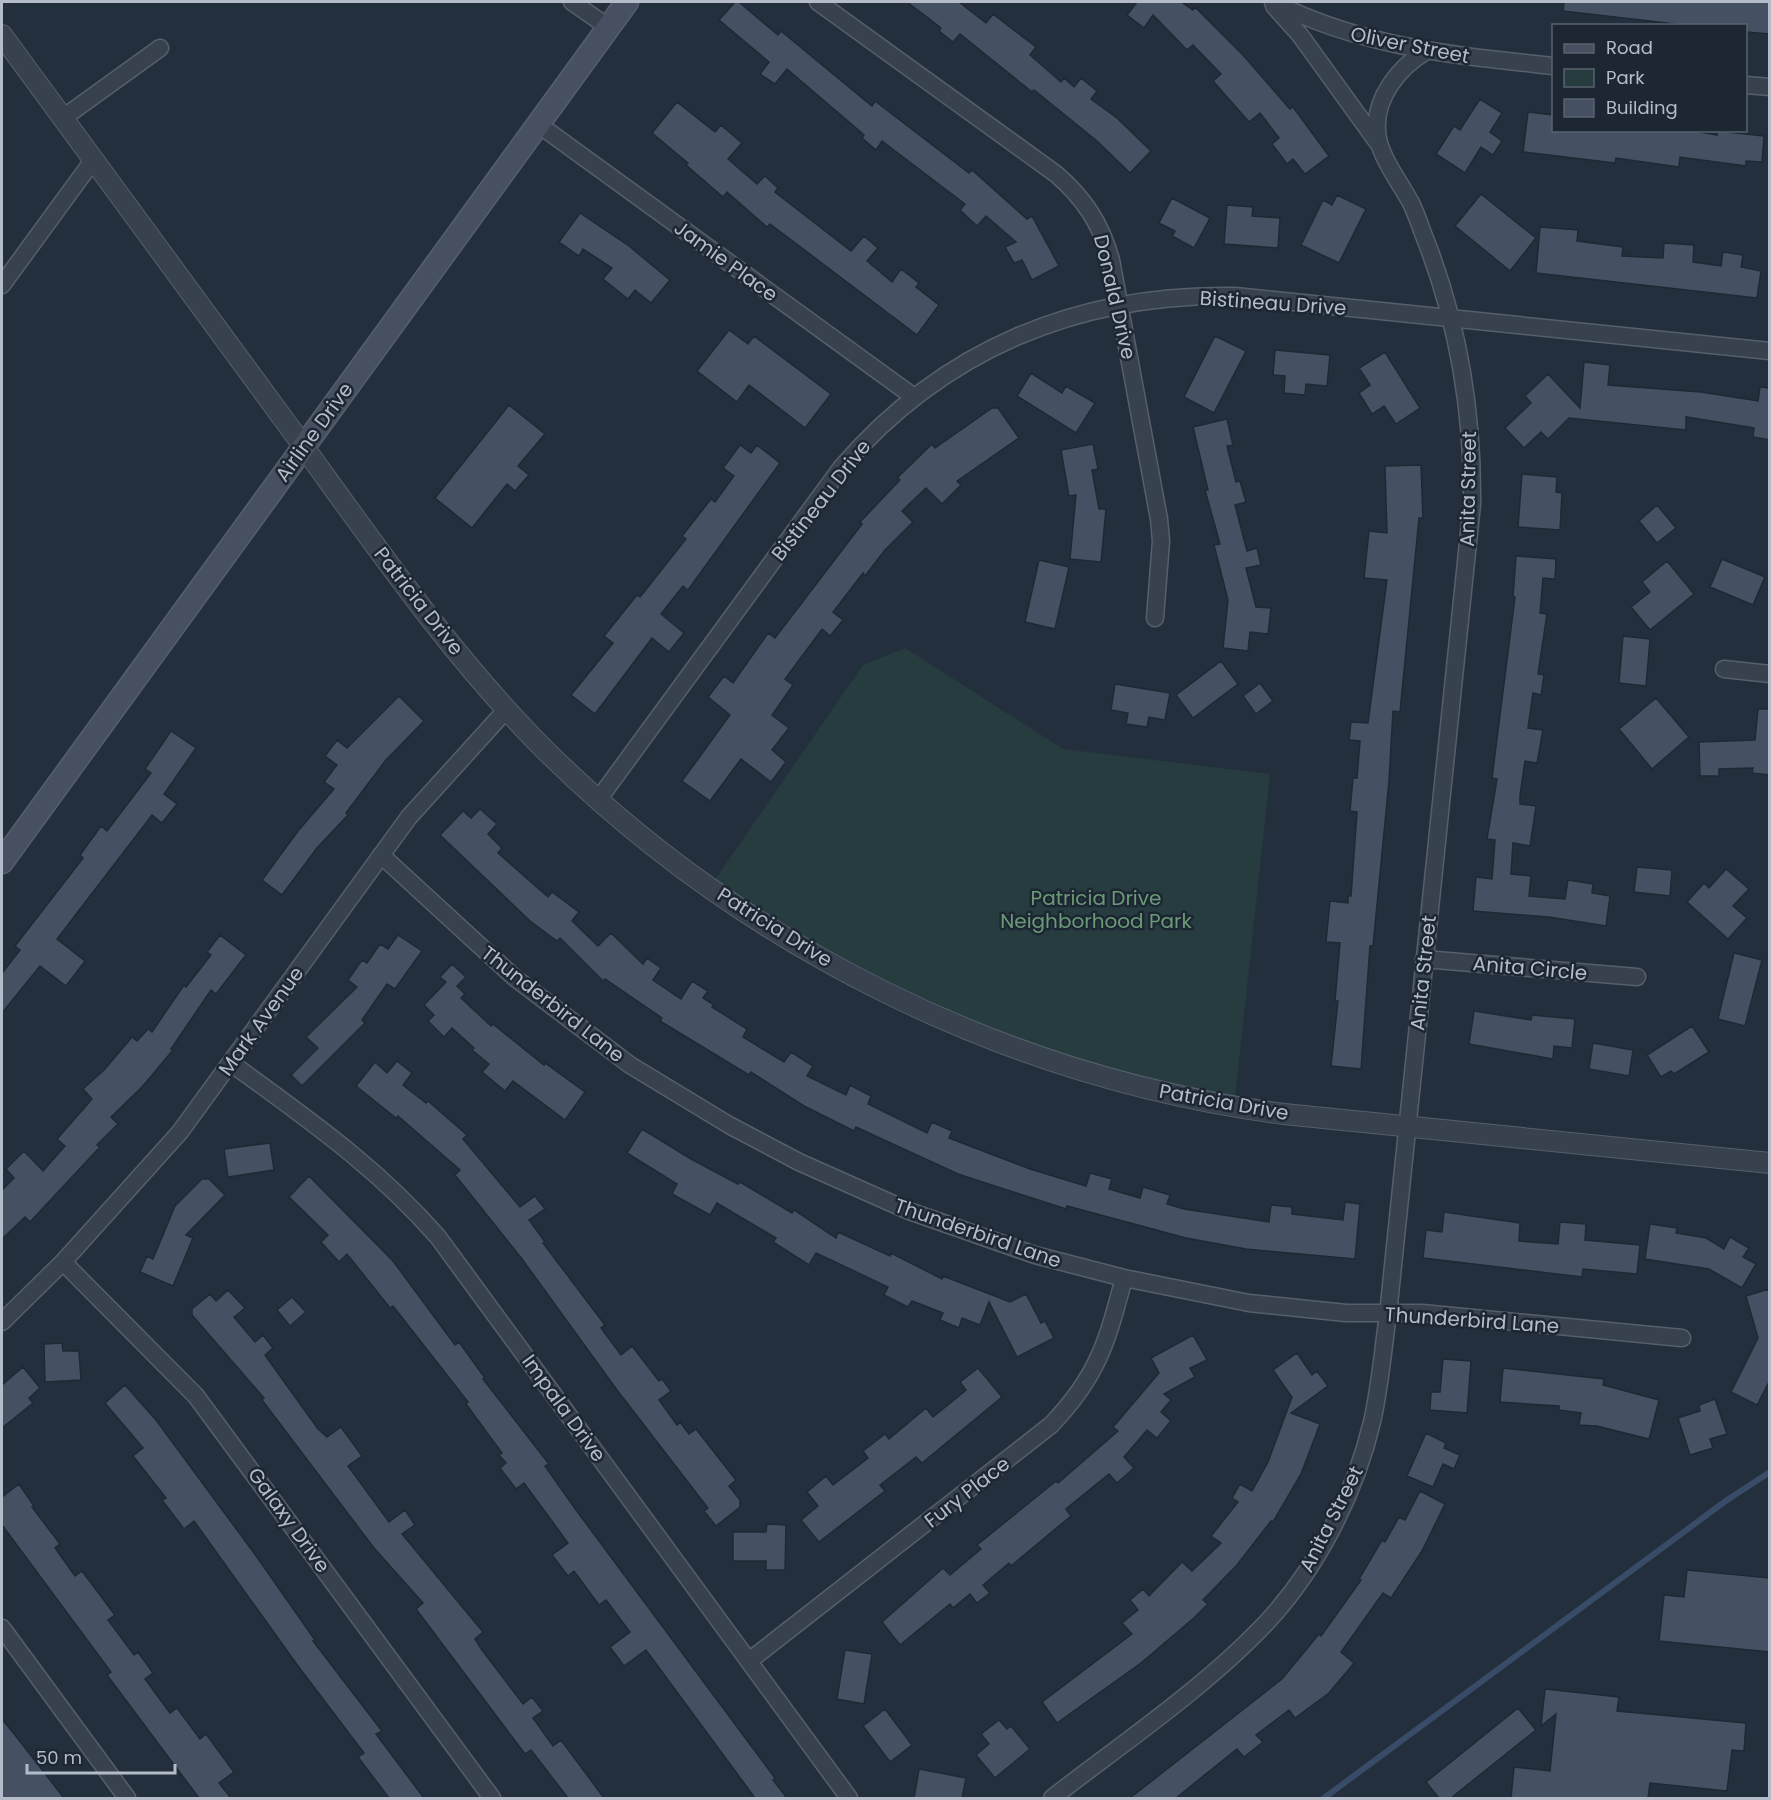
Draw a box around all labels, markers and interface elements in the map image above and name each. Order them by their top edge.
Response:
street label: Oliver Street [1348,20,1472,70]
legend [1552,24,1747,132]
text: Road [1606,35,1653,60]
text: Park [1606,65,1645,90]
text: Building [1606,95,1678,120]
street label: Jamie Place [668,214,784,308]
street label: Donald Drive [1087,232,1143,362]
street label: Bistineau Drive [1199,284,1347,322]
street label: Airline Drive [268,377,360,487]
street label: Anita Street [1453,431,1483,547]
street label: Bistineau Drive [765,434,877,566]
street label: Patricia Drive [368,541,470,661]
street label: Patricia Drive [712,880,838,974]
park label: Patricia Drive Neighborhood Park [1000,884,1192,935]
street label: Anita Street [1403,914,1443,1032]
street label: Thunderbird Lane [476,939,630,1069]
street label: Anita Circle [1472,949,1588,987]
street label: Mark Avenue [212,961,310,1081]
street label: Patricia Drive [1157,1077,1291,1127]
street label: Thunderbird Lane [891,1191,1065,1275]
street label: Thunderbird Lane [1384,1300,1560,1340]
street label: Impala Drive [516,1349,612,1467]
street label: Fury Place [918,1450,1016,1534]
street label: Anita Street [1292,1461,1370,1577]
street label: Galaxy Drive [241,1462,337,1578]
scale bar [27,1737,176,1775]
text: 50 m [36,1745,82,1770]

